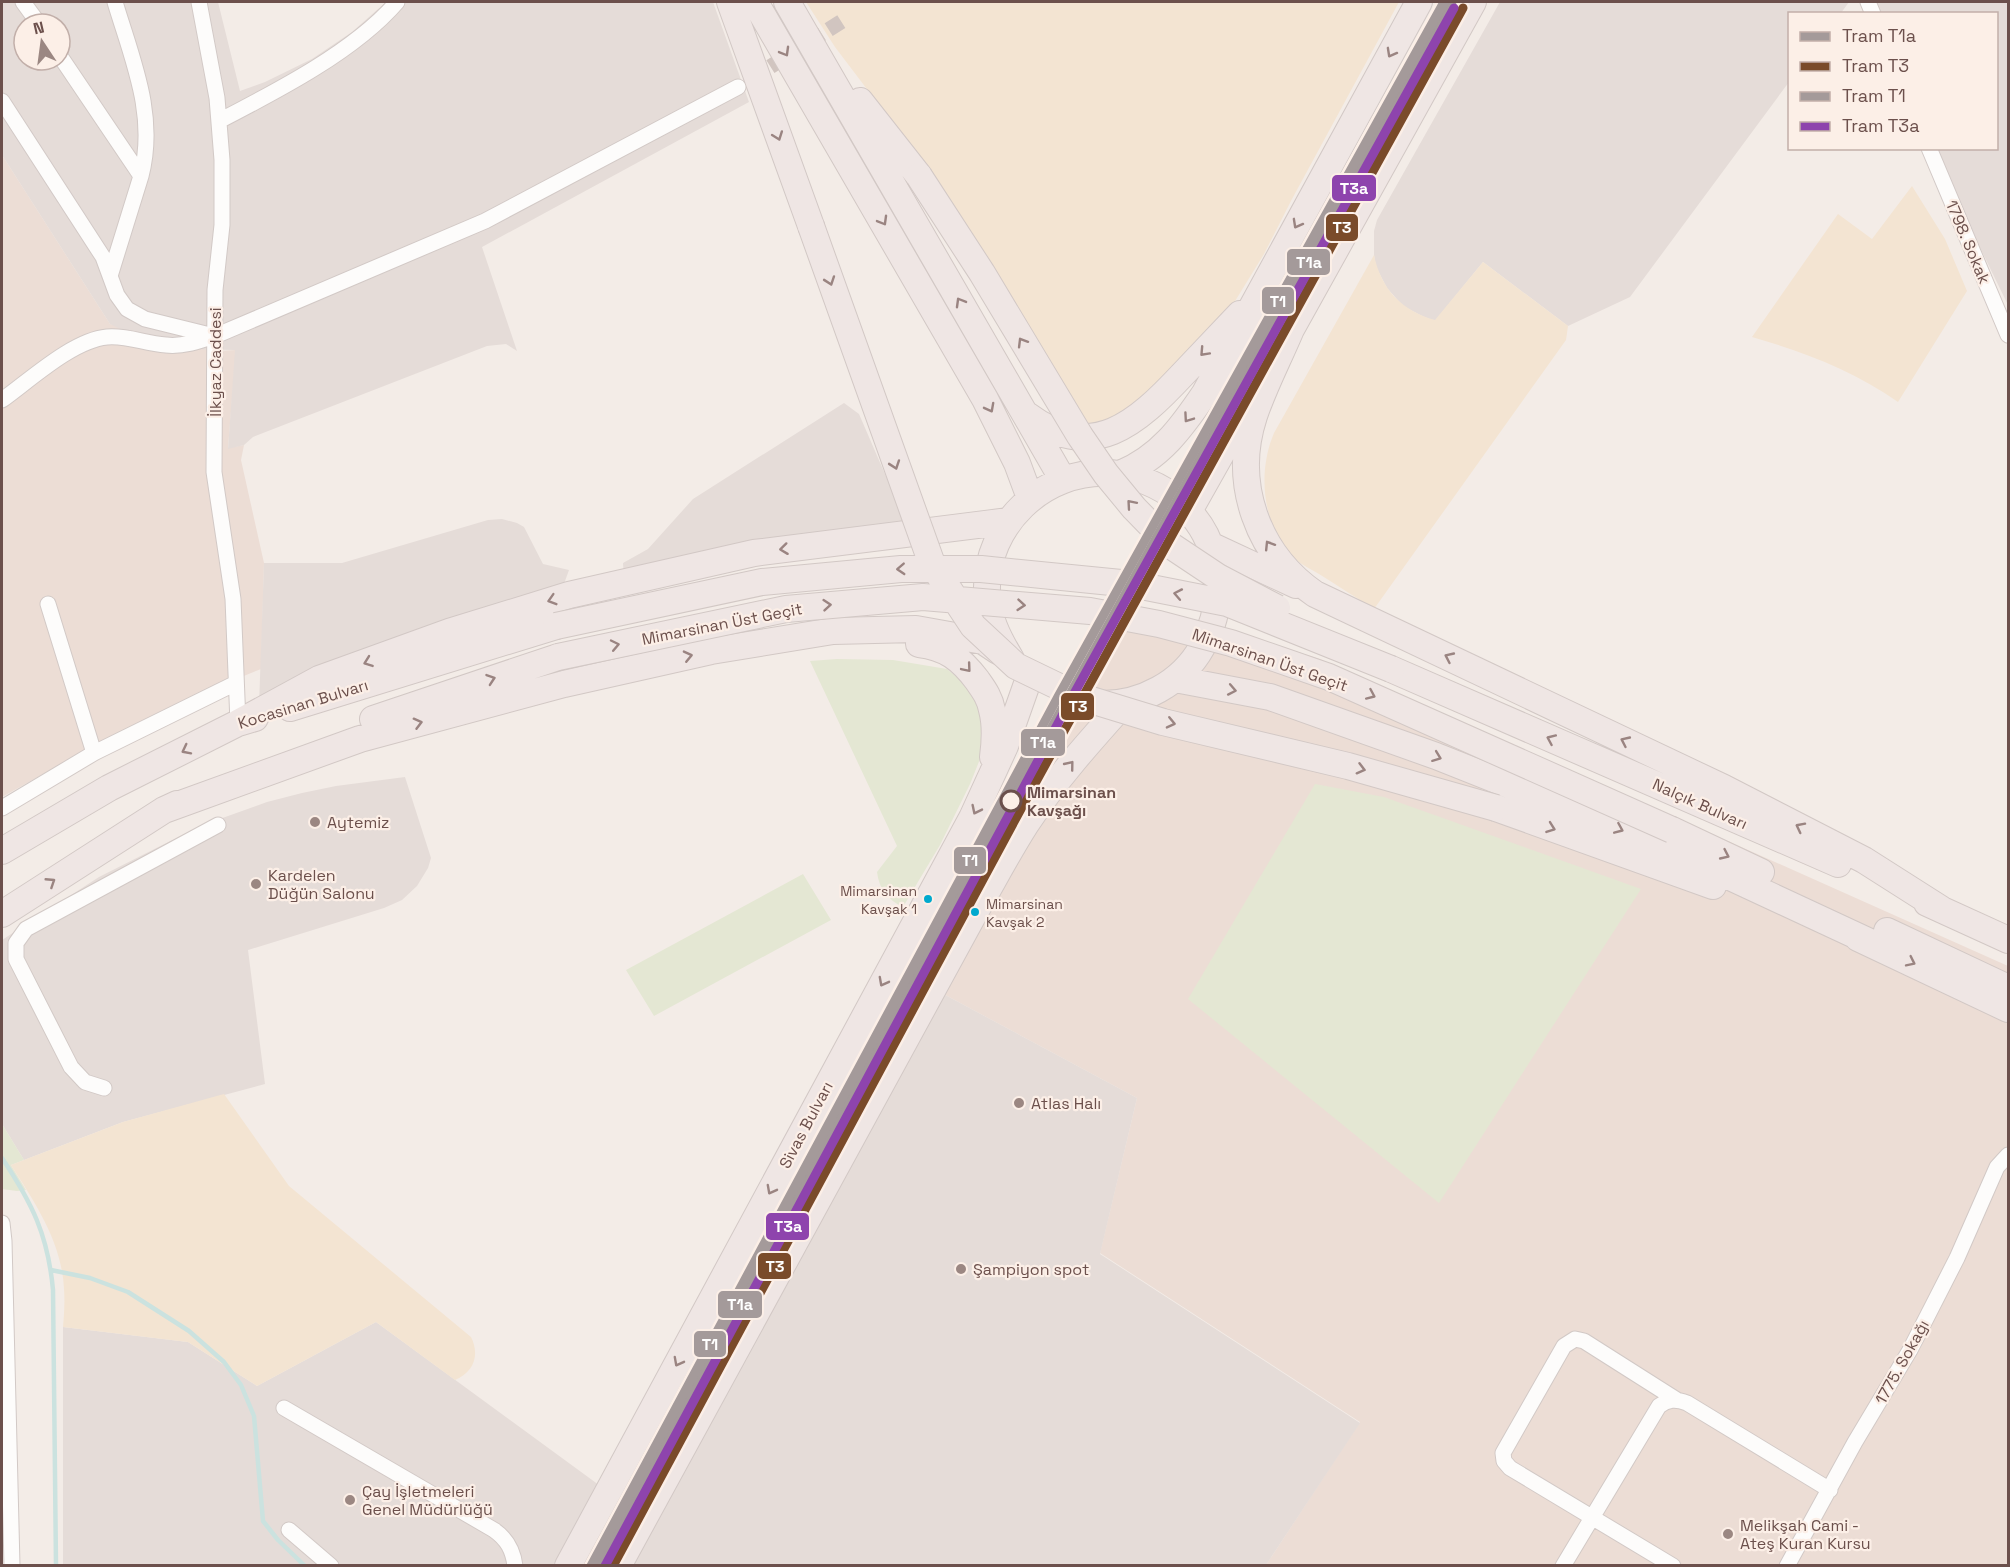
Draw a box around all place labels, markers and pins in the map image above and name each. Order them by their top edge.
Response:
place label: Mimarsinan Kavşağı [1027,782,1116,821]
marker: Mimarsinan Kavşağı [1000,790,1022,812]
place label: Aytemiz [327,812,389,833]
marker: Aytemiz [308,815,322,829]
place label: Kardelen Düğün Salonu [268,865,375,904]
marker: Kardelen Düğün Salonu [249,877,263,891]
place label: Mimarsinan Kavşak 1 [840,882,917,918]
marker: Mimarsinan Kavşak 1 [922,893,934,905]
place label: Mimarsinan Kavşak 2 [986,895,1063,931]
marker: Mimarsinan Kavşak 2 [969,906,981,918]
place label: Atlas Halı [1031,1093,1101,1114]
marker: Atlas Halı [1012,1096,1026,1110]
place label: Şampiyon spot [973,1259,1089,1280]
marker: Şampiyon spot [954,1262,968,1276]
place label: Çay İşletmeleri Genel Müdürlüğü [362,1481,493,1520]
marker: Çay İşletmeleri Genel Müdürlüğü [343,1493,357,1507]
place label: Melikşah Cami - Ateş Kuran Kursu [1740,1515,1871,1554]
marker: Melikşah Cami - Ateş Kuran Kursu [1721,1527,1735,1541]

